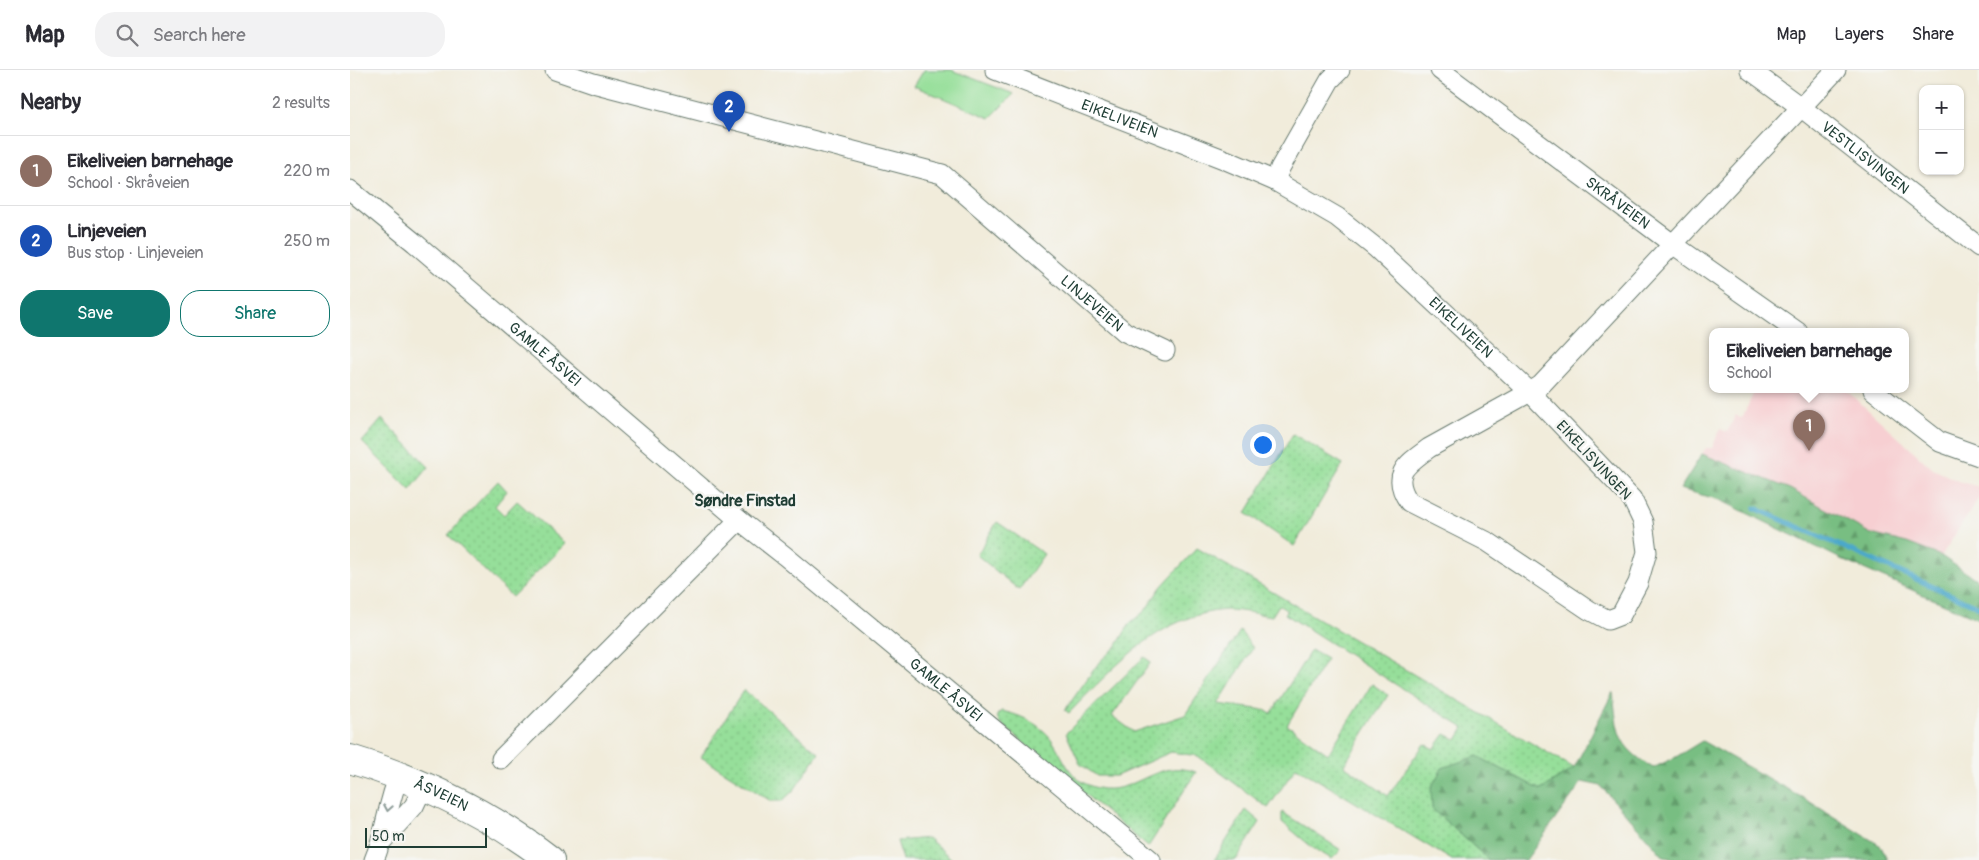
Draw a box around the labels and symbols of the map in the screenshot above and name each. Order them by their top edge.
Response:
pin: 2 [713,91,745,132]
street label: EIKELIVEIEN [1079,96,1161,143]
street label: VESTLISVINGEN [1817,118,1913,199]
street label: SKRÅVEIEN [1581,173,1654,234]
street label: LINJEVEIEN [1056,271,1127,336]
street label: EIKELIVEIEN [1425,293,1497,362]
street label: GAMLE ÅSVEI [504,318,585,391]
pin: 1 [1793,410,1825,451]
street label: EIKELISVINGEN [1552,417,1635,504]
your location [1250,432,1276,458]
district label: Søndre Finstad [694,491,796,511]
street label: GAMLE ÅSVEI [905,654,986,726]
street label: ÅSVEIEN [411,773,472,816]
one-way arrow [383,803,393,812]
scale bar [365,825,488,848]

